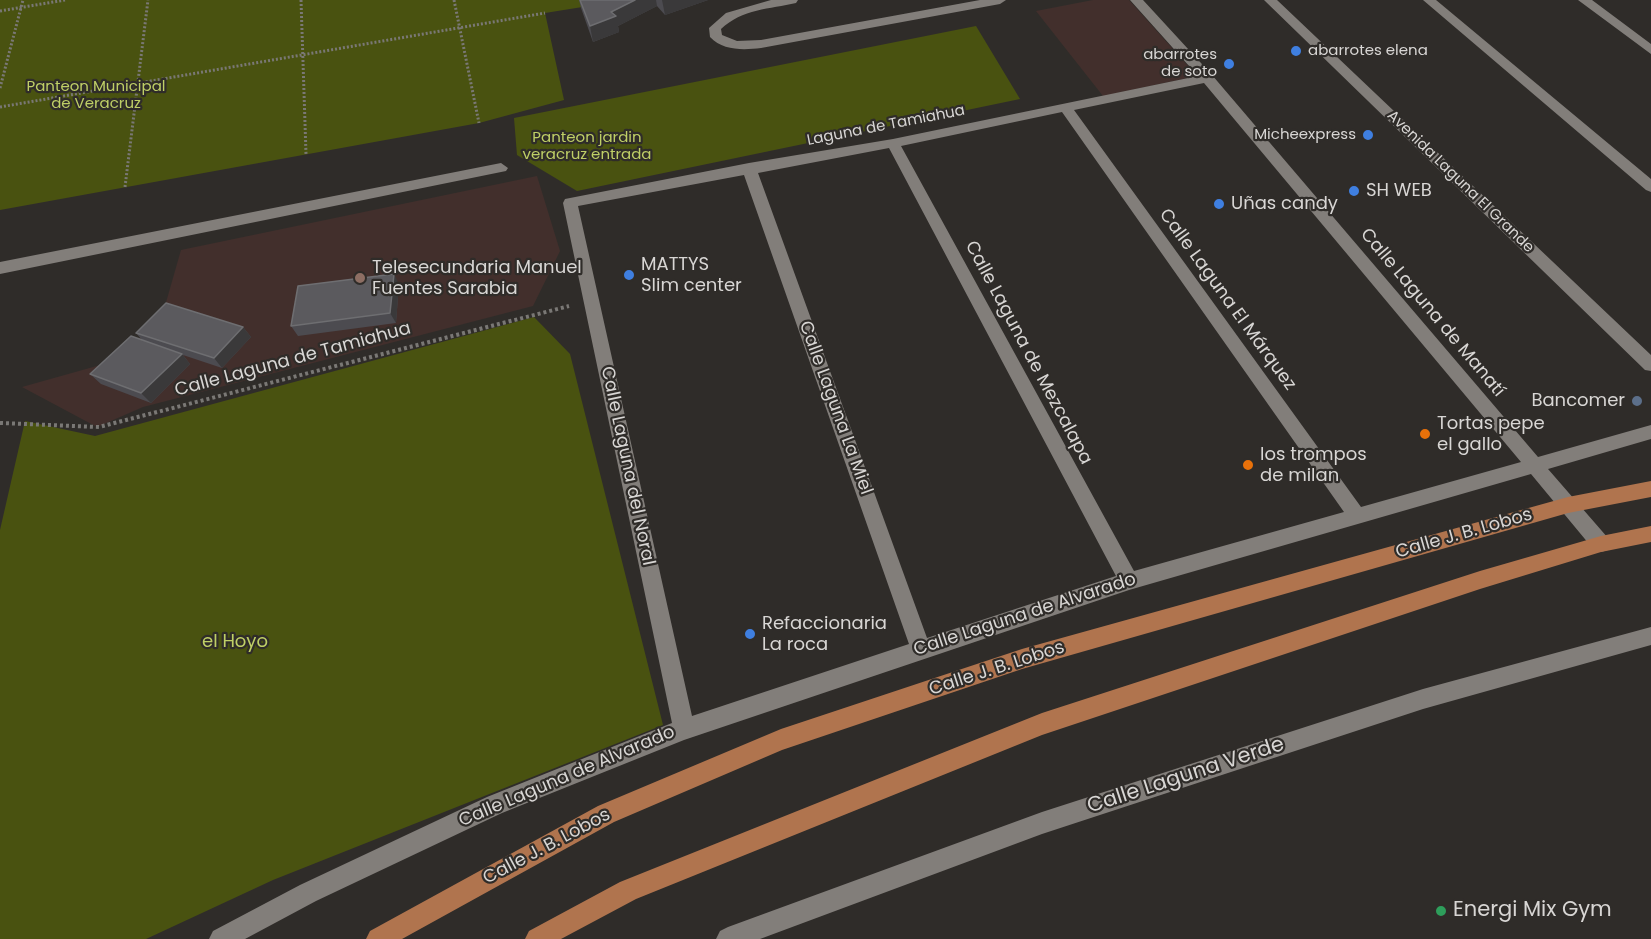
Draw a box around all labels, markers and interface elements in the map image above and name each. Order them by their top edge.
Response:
place label: abarrotes elena [1308,42,1428,60]
marker: abarrotes elena [1289,44,1303,58]
place label: abarrotes de soto [1143,46,1217,81]
marker: abarrotes de soto [1222,57,1236,71]
park label: Panteon Municipal de Veracruz [27,78,165,113]
street label: Laguna de Tamiahua [806,102,966,150]
street label: Avenida Laguna El Grande [1383,107,1537,257]
place label: Micheexpress [1254,126,1356,144]
marker: Micheexpress [1361,128,1375,142]
park label: Panteon jardin veracruz entrada [523,129,651,164]
place label: SH WEB [1366,180,1432,202]
marker: SH WEB [1347,184,1361,198]
place label: Uñas candy [1231,193,1338,215]
marker: Uñas candy [1212,197,1226,211]
street label: Calle Laguna El Márquez [1154,205,1300,395]
street label: Calle Laguna de Manatí [1355,224,1509,402]
street label: Calle Laguna de Mezcalapa [960,238,1096,468]
place label: MATTYS Slim center [641,254,742,296]
place label: Telesecundaria Manuel Fuentes Sarabia [372,257,582,300]
marker: MATTYS Slim center [622,268,636,282]
marker: Telesecundaria Manuel Fuentes Sarabia [353,271,367,285]
street label: Calle Laguna de Tamiahua [173,318,413,402]
street label: Calle Laguna La Miel [794,318,876,498]
street label: Calle Laguna del Noral [595,364,659,568]
place label: Bancomer [1531,390,1625,412]
marker: Bancomer [1630,394,1644,408]
place label: Tortas pepe el gallo [1437,413,1545,456]
marker: Tortas pepe el gallo [1418,427,1432,441]
place label: los trompos de milan [1260,444,1367,486]
marker: los trompos de milan [1241,458,1255,472]
street label: Calle J. B. Lobos [1393,504,1535,564]
street label: Calle Laguna de Alvarado [911,569,1139,661]
place label: Refaccionaria La roca [762,613,887,656]
marker: Refaccionaria La roca [743,627,757,641]
park label: el Hoyo [202,631,268,653]
street label: Calle J. B. Lobos [927,637,1067,701]
street label: Calle Laguna de Alvarado [456,722,678,832]
street label: Calle Laguna Verde [1084,732,1288,820]
street label: Calle J. B. Lobos [480,804,614,890]
place label: Energi Mix Gym [1453,898,1612,924]
marker: Energi Mix Gym [1434,904,1448,918]

